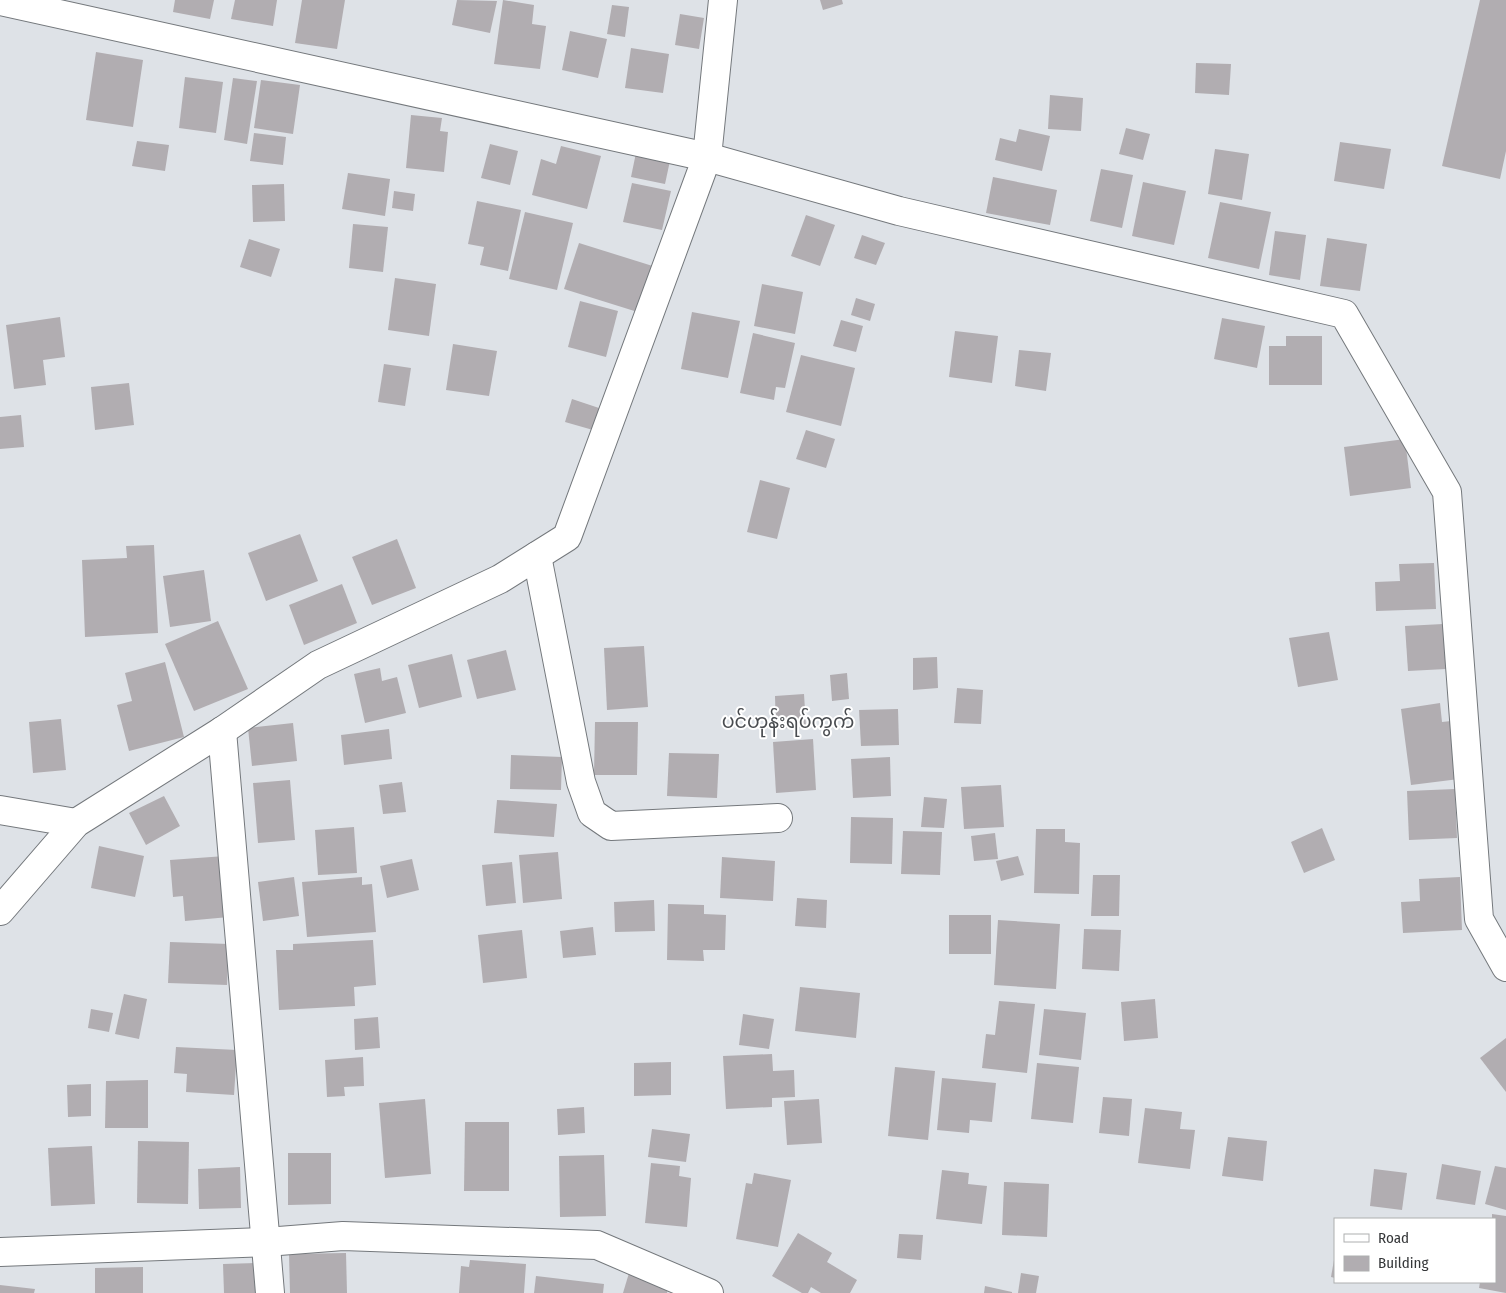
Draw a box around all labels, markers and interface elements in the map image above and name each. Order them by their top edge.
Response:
district label: ပင်ဟုန်းရပ်ကွက် [722,707,854,738]
legend [1334,1218,1496,1283]
text: Road [1378,1229,1409,1247]
text: Building [1378,1254,1429,1272]

